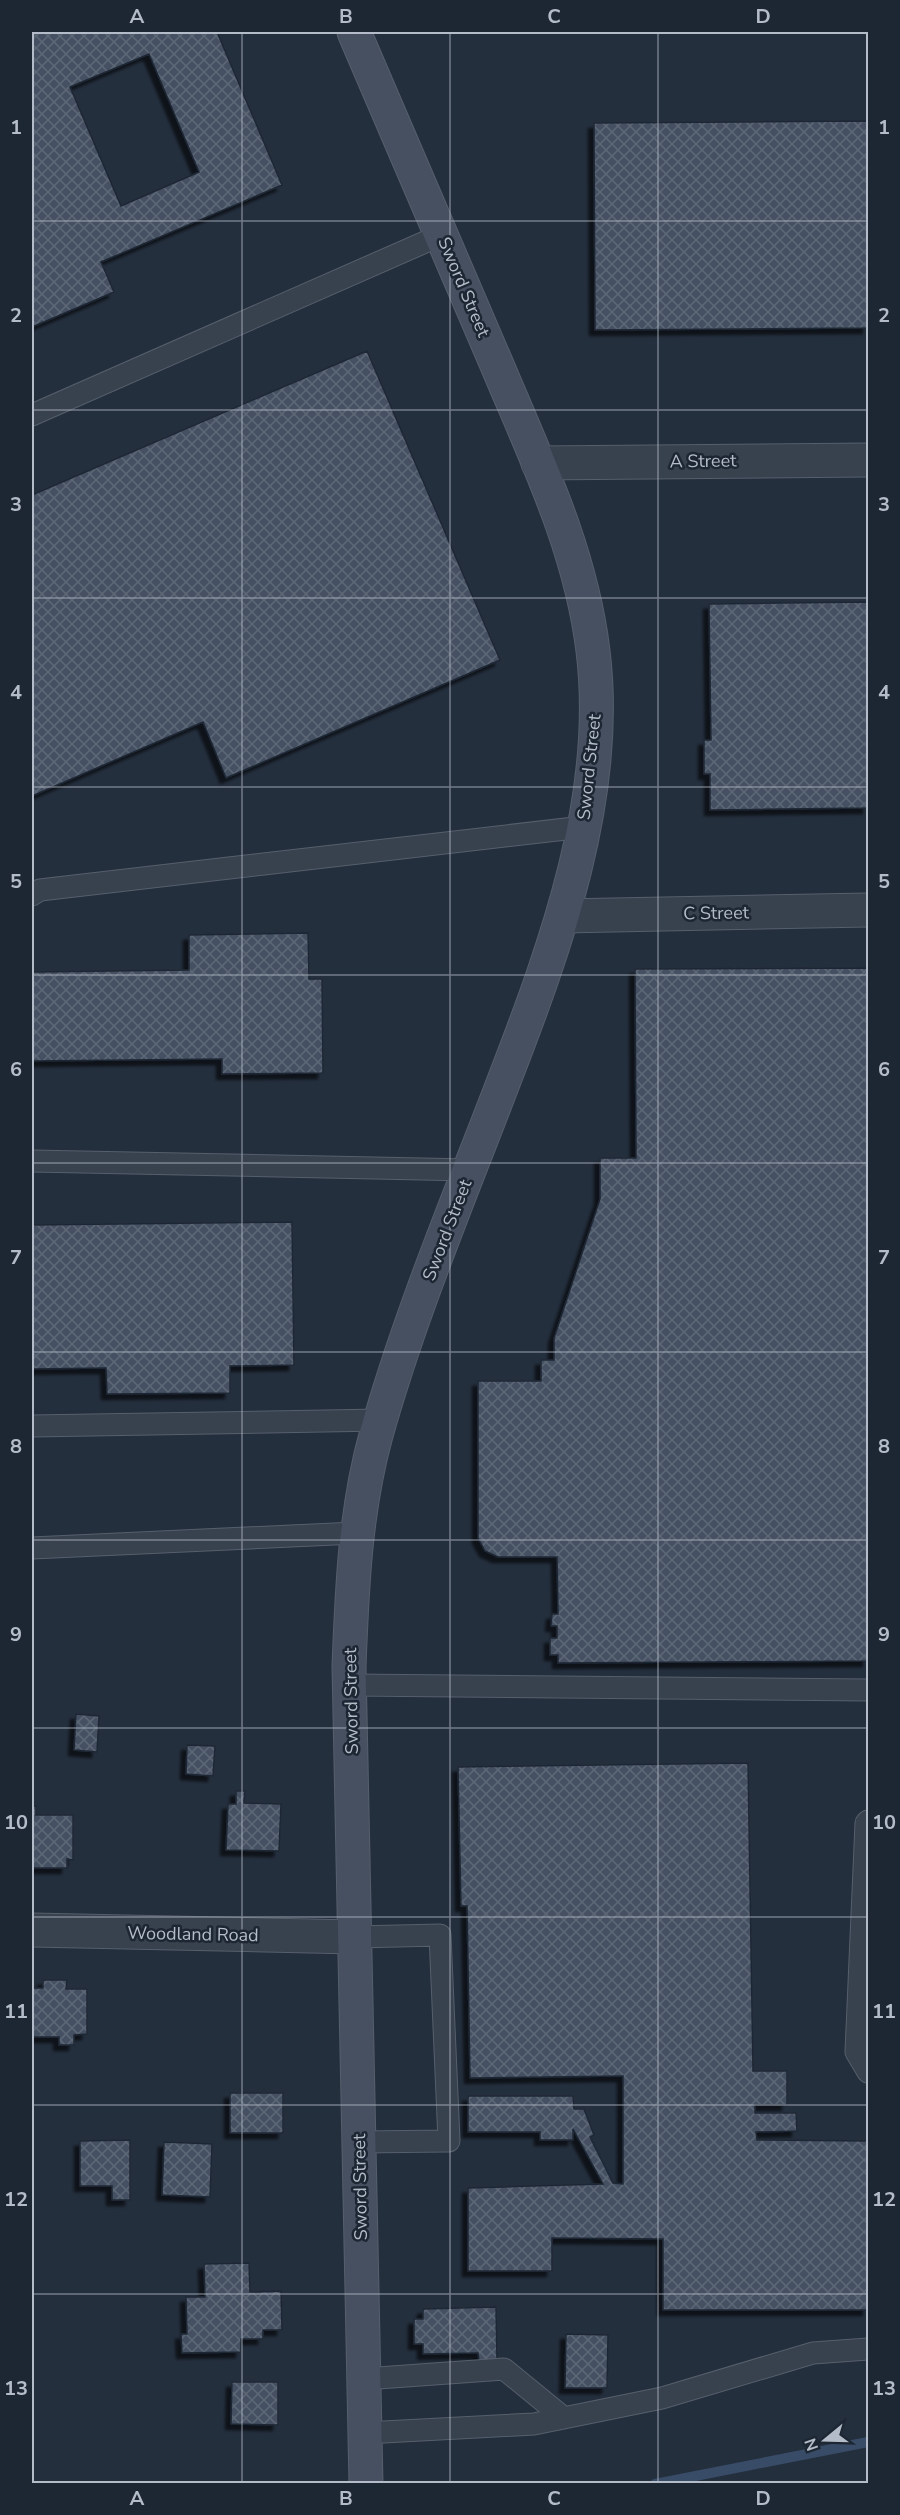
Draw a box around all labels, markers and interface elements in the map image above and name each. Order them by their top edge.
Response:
text: A [130,3,145,30]
text: B [339,3,353,30]
text: C [547,3,561,30]
text: D [755,3,771,30]
text: 1 [10,114,22,141]
text: 1 [878,114,890,141]
street label: Sword Street [432,233,496,341]
text: 2 [10,302,22,329]
text: 2 [878,302,890,329]
street label: A Street [669,448,737,474]
text: 3 [10,491,22,518]
text: 3 [878,491,890,518]
text: 4 [10,679,22,706]
text: 4 [878,679,890,706]
street label: Sword Street [571,712,607,821]
text: 5 [10,868,22,895]
text: 5 [878,868,890,895]
street label: C Street [683,900,750,926]
text: 6 [10,1056,22,1083]
text: 6 [878,1056,890,1083]
street label: Sword Street [417,1175,478,1284]
text: 7 [10,1244,22,1271]
text: 7 [878,1244,890,1271]
text: 8 [10,1433,22,1460]
text: 8 [878,1433,890,1460]
text: 9 [10,1621,22,1648]
text: 9 [878,1621,890,1648]
street label: Sword Street [338,1647,364,1754]
text: 10 [4,1809,28,1836]
text: 10 [872,1809,896,1836]
street label: Woodland Road [127,1921,259,1947]
text: 11 [4,1998,28,2025]
text: 11 [872,1998,896,2025]
street label: Sword Street [347,2133,373,2240]
text: 12 [4,2186,28,2213]
text: 12 [872,2186,896,2213]
text: 13 [4,2375,28,2402]
text: 13 [872,2375,896,2402]
north arrow [795,2410,855,2470]
text: N [799,2435,824,2454]
text: A [130,2485,145,2512]
text: B [339,2485,353,2512]
text: C [547,2485,561,2512]
text: D [755,2485,771,2512]

